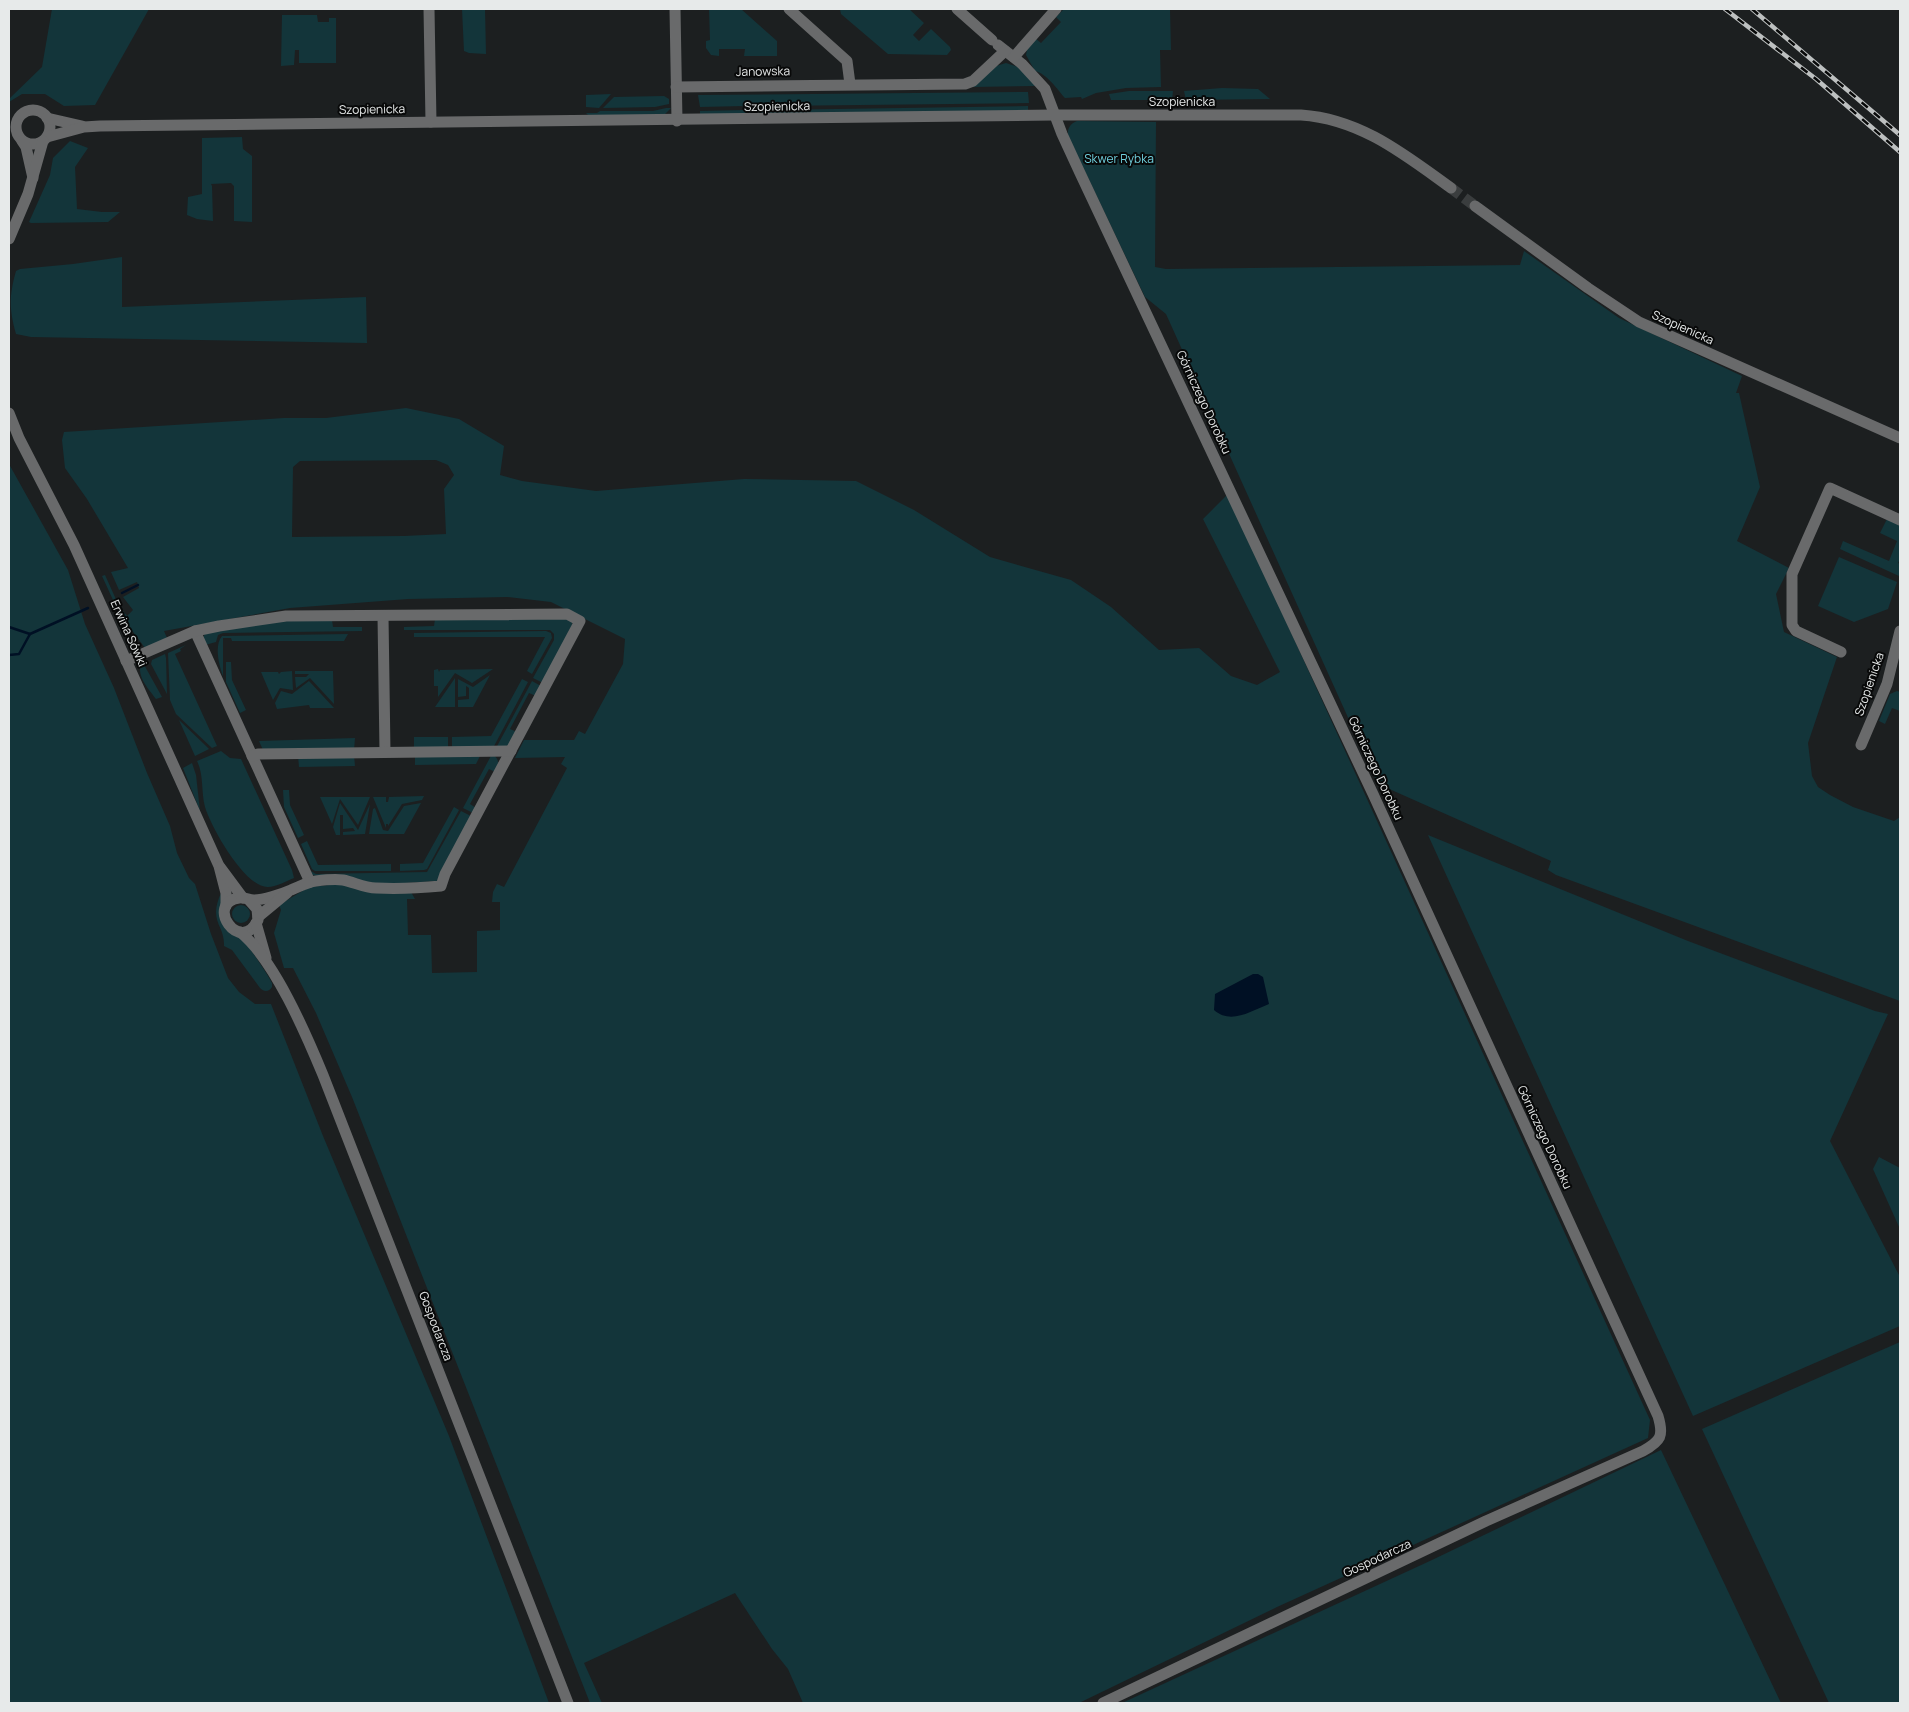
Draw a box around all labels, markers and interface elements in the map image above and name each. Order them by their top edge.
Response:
street label: Janowska [736,62,790,80]
street label: Szopienicka [1149,93,1215,110]
street label: Szopienicka [744,97,810,115]
street label: Szopienicka [339,100,405,118]
park label: Skwer Rybka [1084,150,1154,167]
street label: Szopienicka [1649,306,1717,348]
street label: Górniczego Dorobku [1173,347,1235,457]
street label: Erwina Sówki [107,597,151,669]
street label: Szopienicka [1850,650,1888,718]
street label: Górniczego Dorobku [1345,713,1407,823]
street label: Górniczego Dorobku [1514,1082,1576,1192]
street label: Gospodarcza [415,1289,457,1363]
street label: Gospodarcza [1340,1535,1414,1581]

